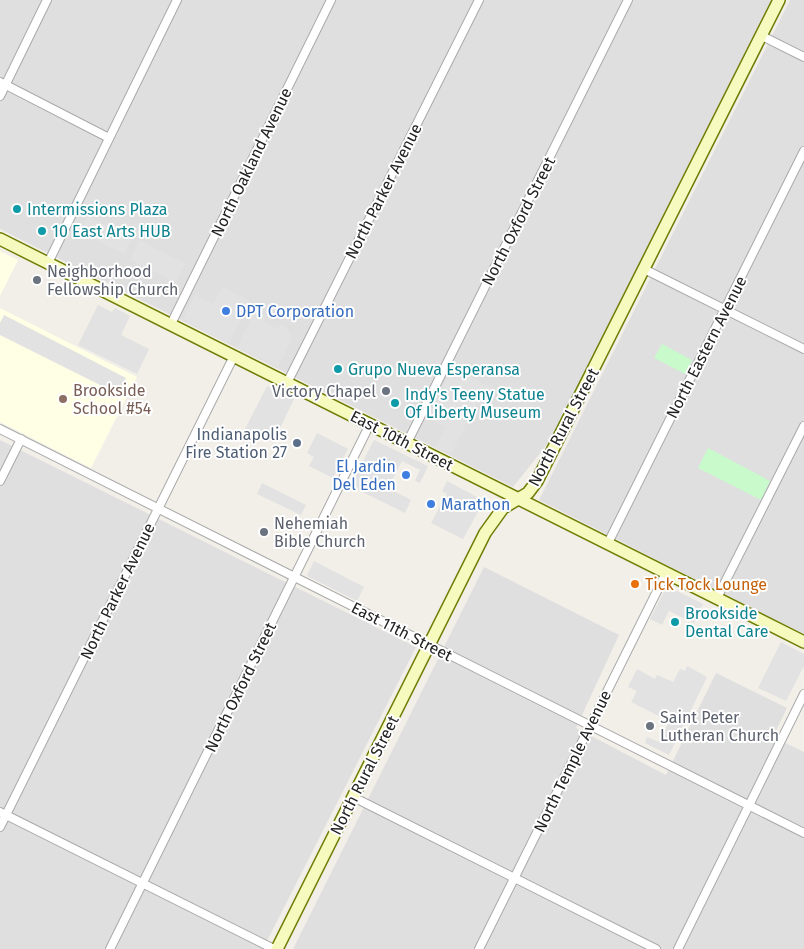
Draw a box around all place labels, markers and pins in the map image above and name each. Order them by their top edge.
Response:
place label: Intermissions Plaza [27,200,167,219]
marker: Intermissions Plaza [11,203,23,215]
place label: 10 East Arts HUB [52,222,171,241]
marker: 10 East Arts HUB [36,225,48,237]
place label: Neighborhood Fellowship Church [47,262,178,299]
marker: Neighborhood Fellowship Church [31,274,43,286]
place label: DPT Corporation [236,302,354,321]
marker: DPT Corporation [220,305,232,317]
place label: Grupo Nueva Esperansa [348,360,520,379]
marker: Grupo Nueva Esperansa [332,363,344,375]
place label: Brookside School #54 [73,381,152,418]
place label: Victory Chapel [272,382,376,401]
marker: Victory Chapel [380,385,392,397]
place label: Indy's Teeny Statue Of Liberty Museum [405,385,545,422]
marker: Brookside School #54 [57,393,69,405]
marker: Indy's Teeny Statue Of Liberty Museum [389,397,401,409]
place label: Indianapolis Fire Station 27 [185,425,287,462]
marker: Indianapolis Fire Station 27 [291,437,303,449]
place label: El Jardin Del Eden [332,457,396,494]
marker: El Jardin Del Eden [400,469,412,481]
place label: Marathon [441,495,510,514]
marker: Marathon [425,498,437,510]
place label: Nehemiah Bible Church [274,514,366,551]
marker: Nehemiah Bible Church [258,526,270,538]
place label: Tick Tock Lounge [645,575,767,594]
marker: Tick Tock Lounge [629,578,641,590]
place label: Brookside Dental Care [685,604,768,641]
marker: Brookside Dental Care [669,616,681,628]
place label: Saint Peter Lutheran Church [660,708,779,745]
marker: Saint Peter Lutheran Church [644,720,656,732]

